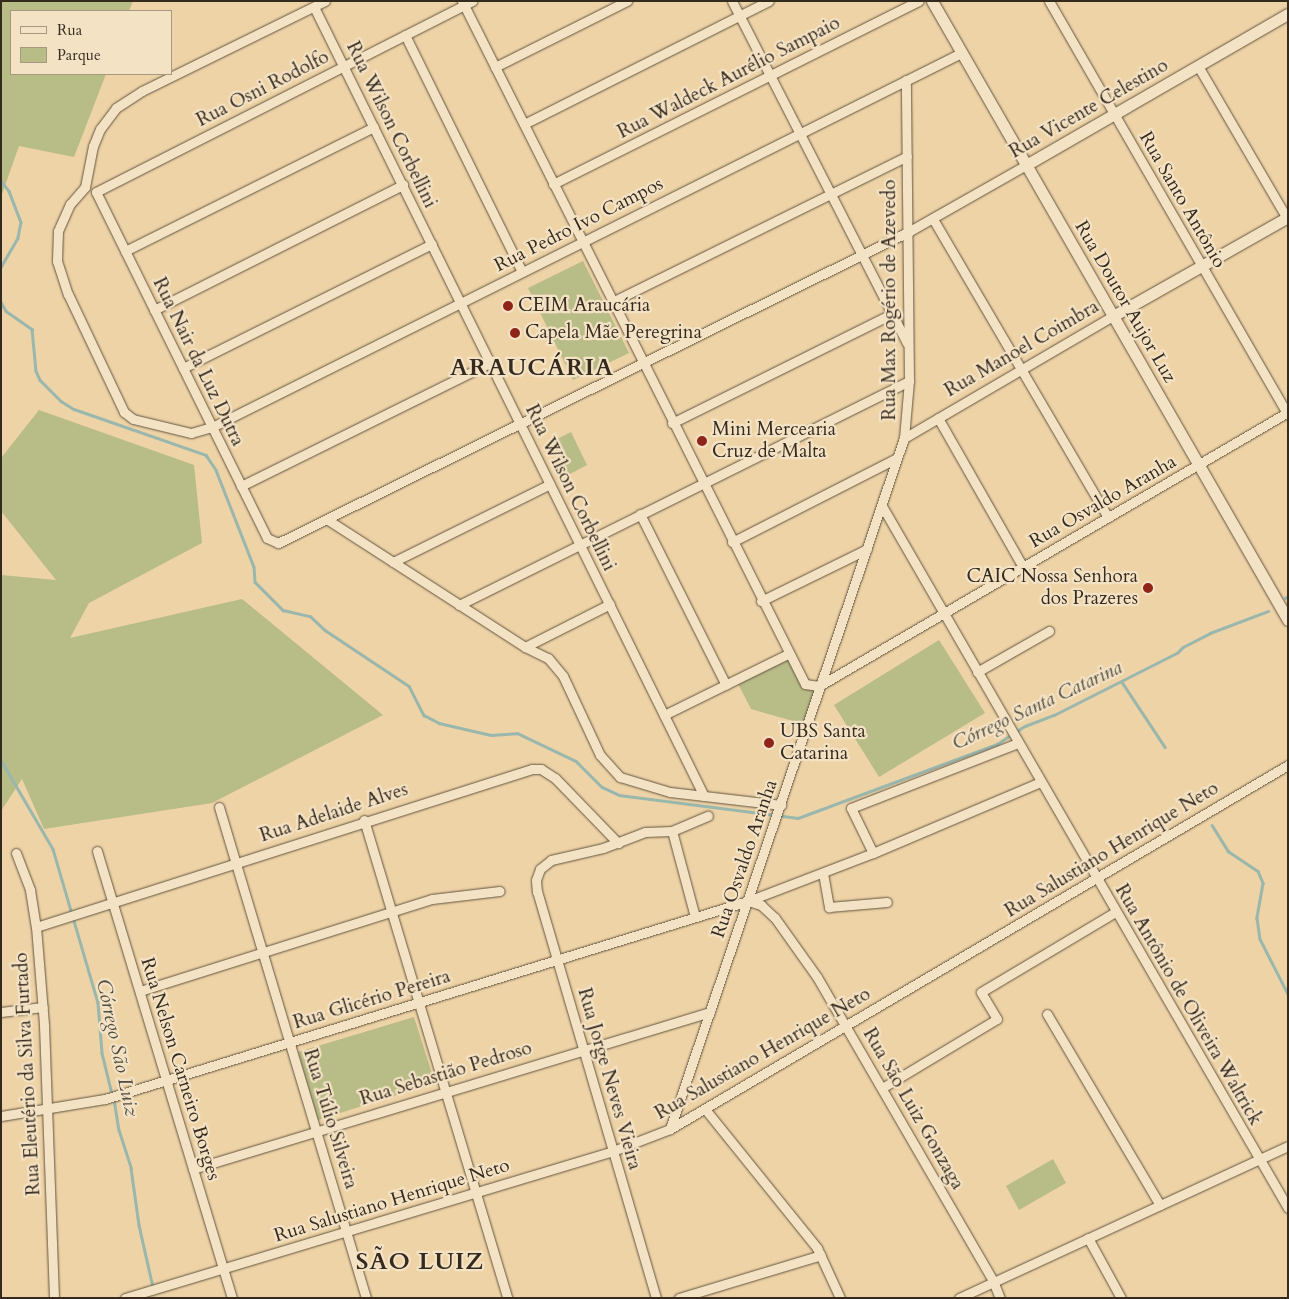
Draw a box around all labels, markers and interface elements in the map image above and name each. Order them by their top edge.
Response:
legend [10,10,172,75]
street label: Rua Waldeck Aurélio Sampaio [614,12,844,144]
text: Rua [57,20,82,40]
street label: Rua Wilson Corbellini [341,38,441,212]
text: Parque [57,45,101,65]
street label: Rua Osni Rodolfo [193,46,333,132]
street label: Rua Vicente Celestino [1006,54,1172,164]
street label: Rua Santo Antônio [1134,128,1230,272]
street label: Rua Pedro Ivo Campos [491,173,667,277]
street label: Rua Max Rogério de Azevedo [879,179,901,421]
street label: Rua Doutor Aujor Luz [1069,217,1181,387]
street label: Rua Nair da Luz Dutra [147,274,249,450]
place label: CEIM Araucária [518,295,650,317]
street label: Rua Manoel Coimbra [941,296,1103,402]
marker: CEIM Araucária [502,300,514,312]
place label: Capela Mãe Peregrina [525,322,702,344]
marker: Capela Mãe Peregrina [509,327,521,339]
district label: ARAUCÁRIA [449,354,615,382]
street label: Rua Wilson Corbellini [520,401,620,575]
place label: Mini Mercearia Cruz de Malta [712,419,836,463]
marker: Mini Mercearia Cruz de Malta [696,435,708,447]
street label: Rua Osvaldo Aranha [1025,451,1181,553]
place label: CAIC Nossa Senhora dos Prazeres [967,566,1138,610]
marker: CAIC Nossa Senhora dos Prazeres [1142,582,1154,594]
water label: Córrego Santa Catarina [948,655,1126,755]
place label: UBS Santa Catarina [780,721,866,765]
marker: UBS Santa Catarina [762,736,776,750]
street label: Rua Osvaldo Aranha [707,777,783,941]
street label: Rua Salustiano Henrique Neto [1001,777,1223,923]
street label: Rua Adelaide Alves [257,778,411,848]
street label: Rua Antônio de Oliveira Waltrick [1110,880,1266,1130]
street label: Rua Eleutério da Silva Furtado [10,952,46,1196]
street label: Rua Nelson Carneiro Borges [135,955,225,1183]
street label: Rua Glicério Pereira [291,965,453,1035]
water label: Córrego São Luiz [92,977,144,1119]
street label: Rua Salustiano Henrique Neto [651,983,875,1125]
street label: Rua Jorge Neves Vieira [572,986,646,1172]
street label: Rua São Luiz Gonzaga [857,1024,969,1194]
street label: Rua Sebastião Pedroso [357,1037,535,1111]
street label: Rua Túlio Silveira [298,1046,362,1192]
street label: Rua Salustiano Henrique Neto [272,1154,512,1248]
district label: SÃO LUIZ [355,1248,485,1276]

